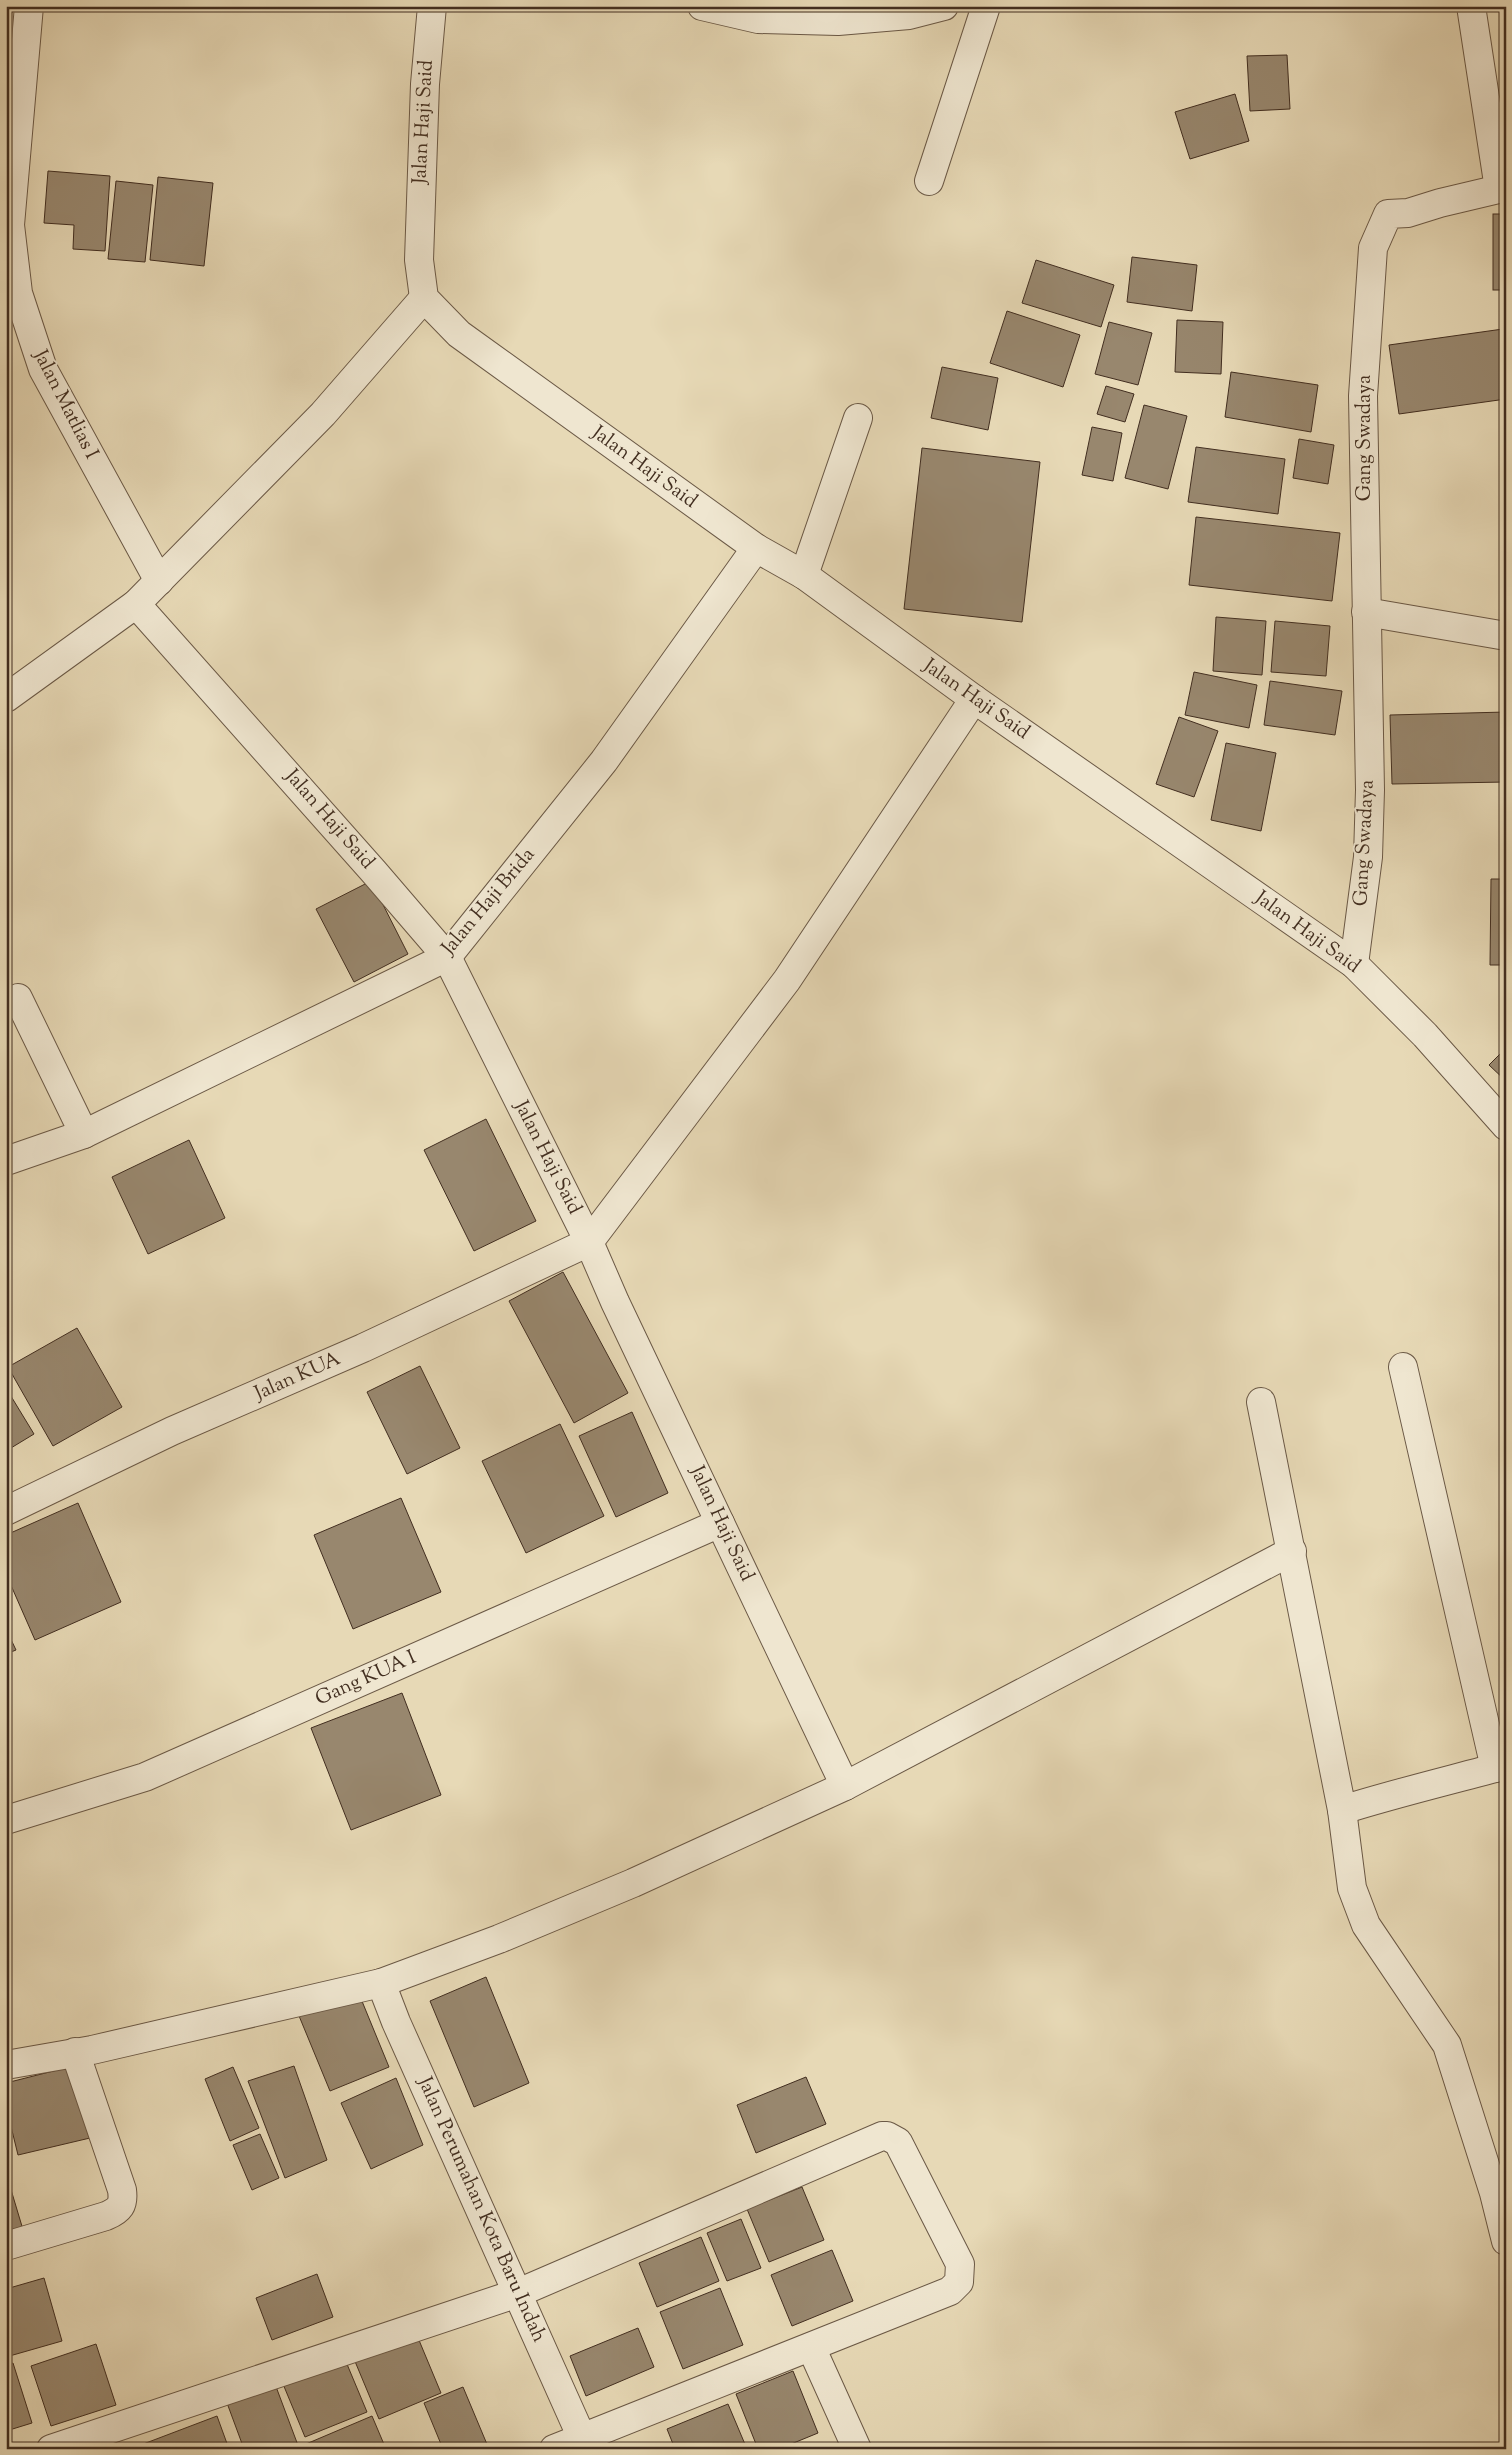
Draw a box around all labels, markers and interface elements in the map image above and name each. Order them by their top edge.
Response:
street label: Jalan Haji Said [406,59,442,186]
street label: Jalan Matlias I [25,344,105,465]
street label: Gang Swadaya [1351,375,1380,501]
street label: Jalan Haji Said [584,419,703,516]
street label: Jalan Haji Said [916,652,1035,748]
street label: Jalan Haji Said [277,763,381,876]
street label: Gang Swadaya [1347,779,1383,907]
street label: Jalan Haji Brida [435,842,543,963]
street label: Jalan Haji Said [1247,884,1366,981]
street label: Jalan Haji Said [505,1095,588,1220]
street label: Jalan KUA [249,1345,346,1409]
street label: Jalan Haji Said [681,1461,760,1586]
street label: Gang KUA I [311,1644,421,1714]
street label: Jalan Perumahan Kota Baru Indah [409,2072,553,2347]

